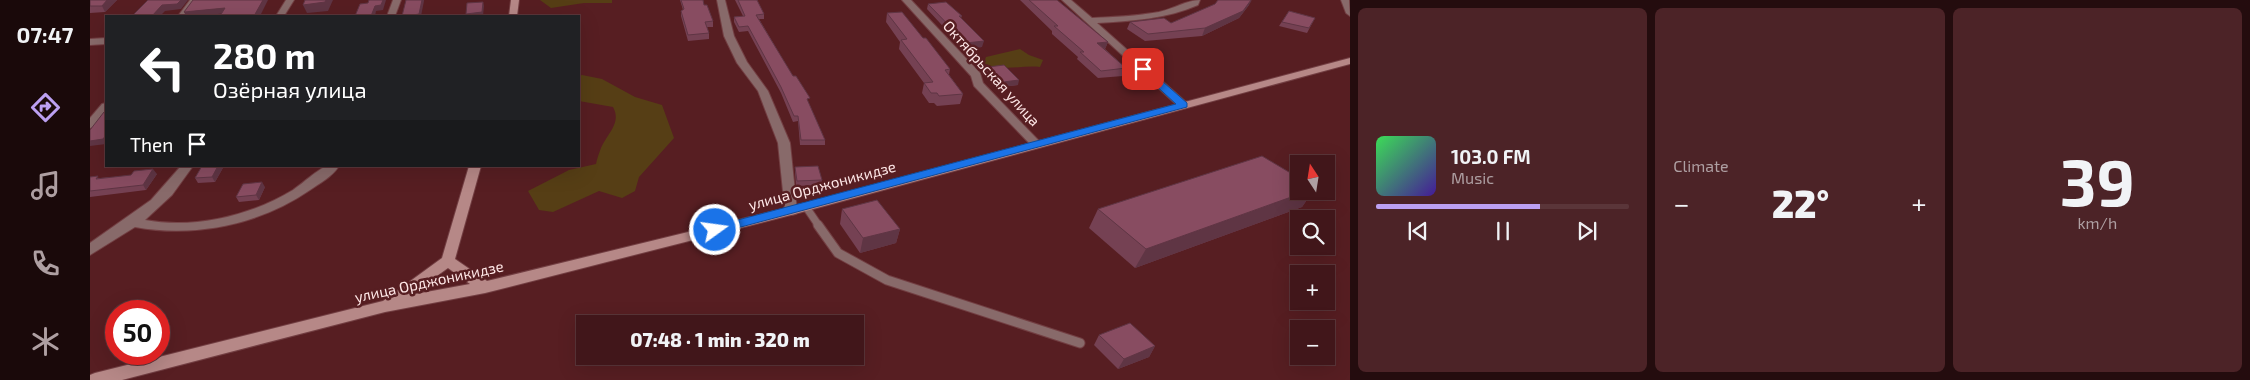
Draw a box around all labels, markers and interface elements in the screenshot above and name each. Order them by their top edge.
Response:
street label: Октябрьская улица [939,17,1044,130]
text: 07:47 [17,21,73,47]
text: 280 m [213,34,316,76]
icon: left [130,35,195,100]
pin [1122,48,1164,90]
icon: arrive [1129,55,1157,83]
text: Озёрная улица [213,76,367,102]
icon: directions [28,90,63,125]
icon: arrive [183,130,211,158]
text: Then [130,133,173,156]
text: 39 [2060,141,2135,219]
text: 103.0 FM [1451,145,1531,168]
north arrow [1290,155,1335,200]
map controls [1290,155,1335,365]
text: Climate [1673,156,1729,175]
street label: улица Орджоникидзе [746,157,898,214]
icon: music [28,168,63,203]
text: Music [1451,168,1494,187]
text: 22° [1772,180,1829,226]
text: − [1673,186,1690,220]
text: + [1911,186,1927,220]
position arrow [688,203,740,255]
button: search [1290,210,1335,255]
text: km/h [2077,213,2117,232]
icon: previous [1404,217,1432,245]
icon: pause [1489,217,1517,245]
icon: next [1573,217,1601,245]
icon: phone [28,246,63,281]
street label: улица Орджоникидзе [353,256,505,307]
button: + [1290,265,1335,310]
speed limit sign: 50 [105,300,170,365]
button: − [1290,320,1335,365]
icon: climate [28,324,63,359]
text: 07:48 · 1 min · 320 m [630,328,810,351]

